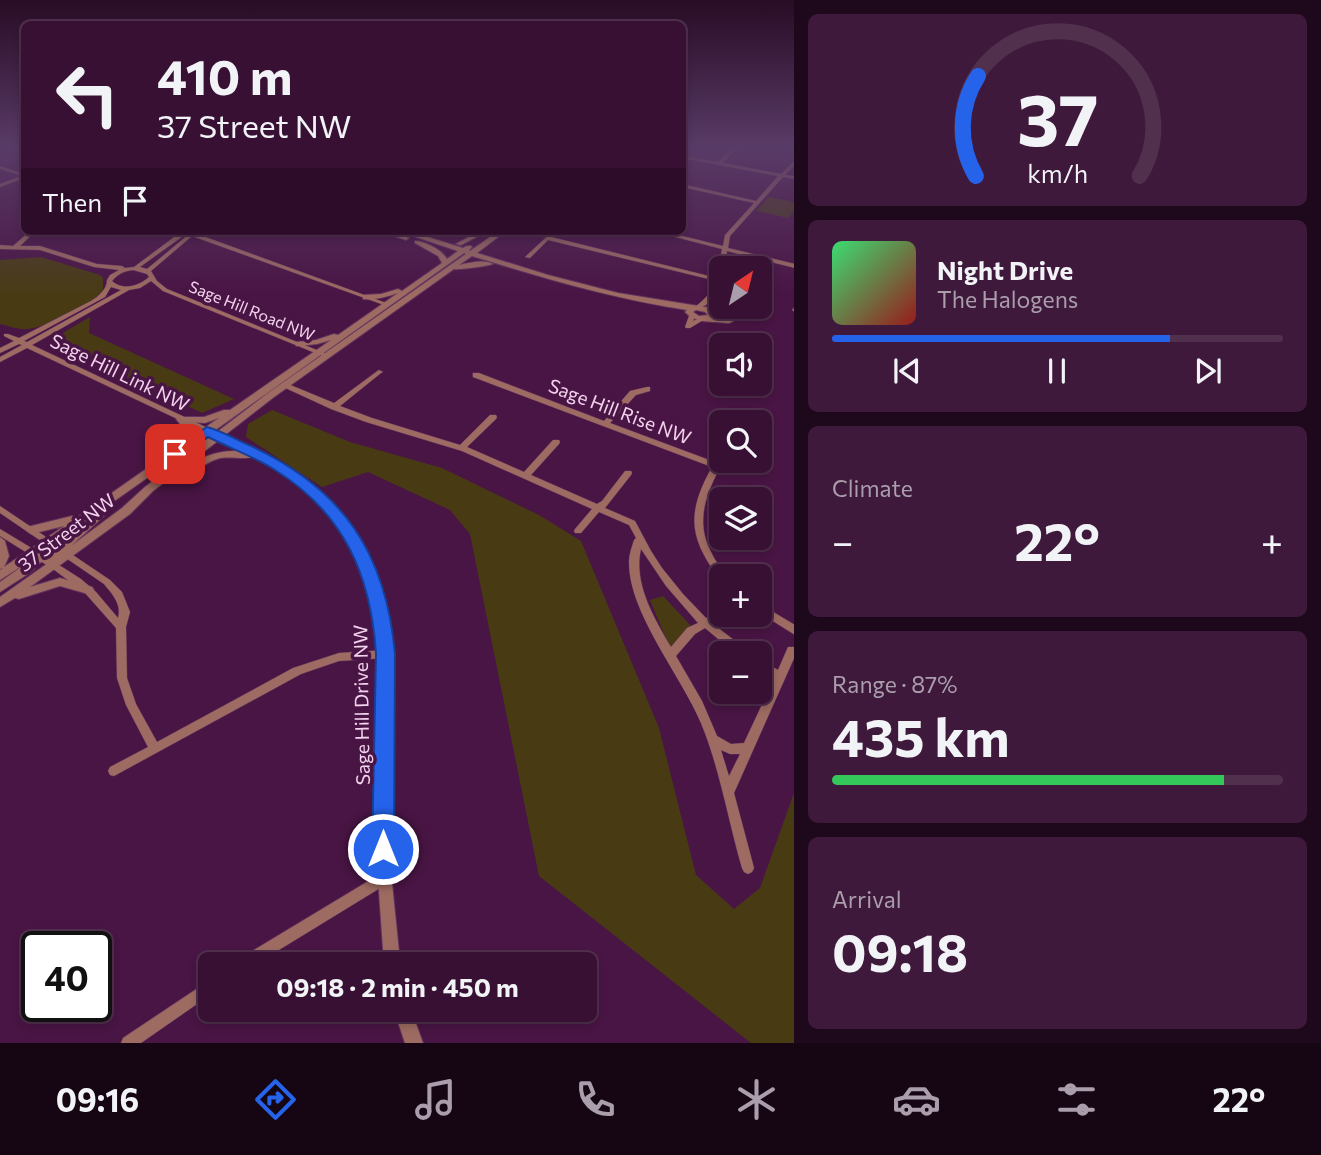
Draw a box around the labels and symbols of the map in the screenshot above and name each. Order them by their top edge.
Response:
north arrow [709,256,772,318]
street label: Sage Hill Road NW [186,276,318,344]
street label: Sage Hill Link NW [47,328,193,416]
street label: Sage Hill Rise NW [545,373,695,449]
pin [145,424,205,484]
street label: 37 Street NW [13,488,119,576]
street label: Sage Hill Drive NW [348,625,374,785]
position arrow [346,812,420,886]
speed limit sign: 40 [21,931,112,1022]

